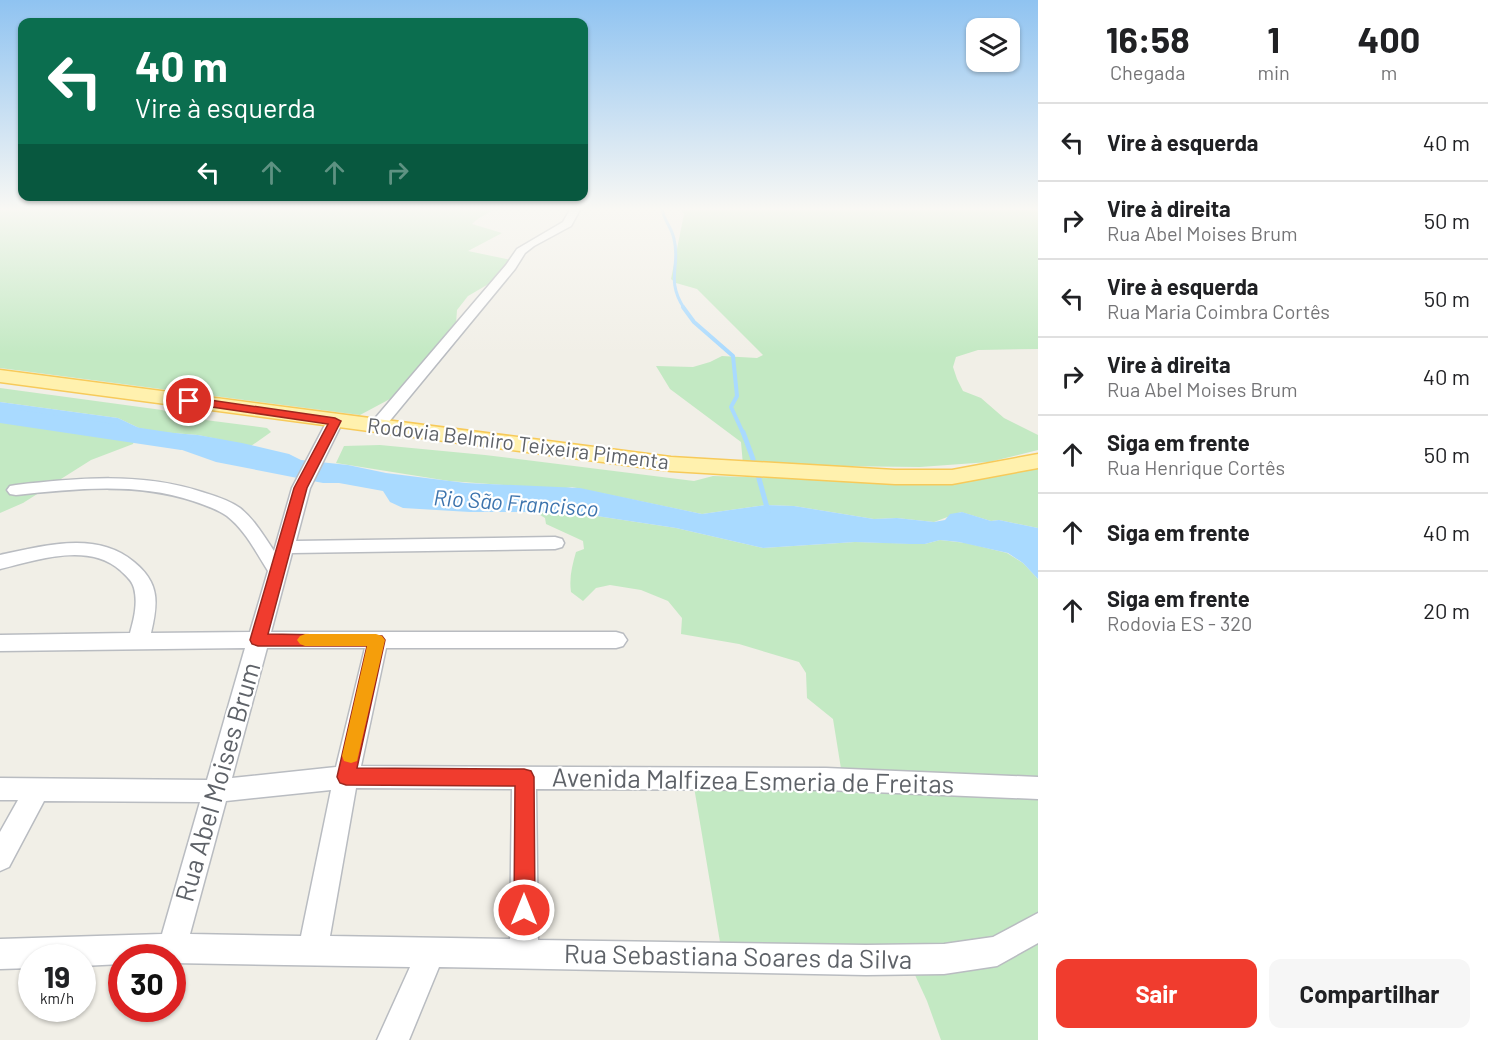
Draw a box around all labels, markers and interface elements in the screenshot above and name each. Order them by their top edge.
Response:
text: 16:58 [1106,17,1190,60]
text: 1 [1267,17,1280,60]
text: 400 [1358,17,1420,60]
map controls [966,18,1020,72]
button: layers [966,18,1020,72]
text: 40 m [135,40,228,90]
icon: left [36,42,114,120]
text: Chegada [1110,60,1185,84]
text: min [1257,60,1290,84]
text: m [1381,60,1397,84]
text: Vire à esquerda [135,91,316,123]
icon: left [1056,126,1089,159]
text: Vire à esquerda [1107,129,1258,155]
text: 40 m [1423,129,1470,155]
icon: left [192,156,225,189]
icon: ahead [255,156,288,189]
icon: ahead [318,156,351,189]
icon: right [381,156,414,189]
text: Vire à direita [1107,195,1231,221]
icon: right [1056,204,1089,237]
text: 50 m [1424,207,1470,233]
text: Rua Abel Moises Brum [1107,221,1297,245]
text: Vire à esquerda [1107,273,1258,299]
icon: left [1056,282,1089,315]
text: 50 m [1424,285,1470,311]
text: Rua Maria Coimbra Cortês [1107,299,1330,323]
text: Vire à direita [1107,351,1231,377]
icon: right [1056,360,1089,393]
text: 40 m [1423,363,1470,389]
pin [163,375,214,426]
text: Rua Abel Moises Brum [1107,377,1297,401]
icon: arrive [172,384,205,417]
street label: Rodovia Belmiro Teixeira Pimenta [366,412,670,473]
text: Siga em frente [1107,429,1250,455]
icon: ahead [1056,438,1089,471]
text: 50 m [1424,441,1470,467]
text: Rua Henrique Cortês [1107,455,1285,479]
water label: Rio São Francisco [433,483,599,521]
icon: ahead [1056,516,1089,549]
text: Siga em frente [1107,519,1250,545]
text: 40 m [1423,519,1470,545]
text: Siga em frente [1107,585,1250,611]
icon: ahead [1056,594,1089,627]
text: 20 m [1423,597,1470,623]
text: Rodovia ES - 320 [1107,611,1252,635]
street label: Rua Abel Moises Brum [168,658,266,905]
street label: Avenida Malfizea Esmeria de Freitas [552,760,955,799]
position arrow [492,878,556,942]
street label: Rua Sebastiana Soares da Silva [564,937,912,974]
speed limit sign: 30 [108,944,186,1022]
text: 19 [44,958,70,994]
button: Sair [1056,959,1257,1028]
button: Compartilhar [1269,959,1470,1028]
text: km/h [40,989,74,1007]

